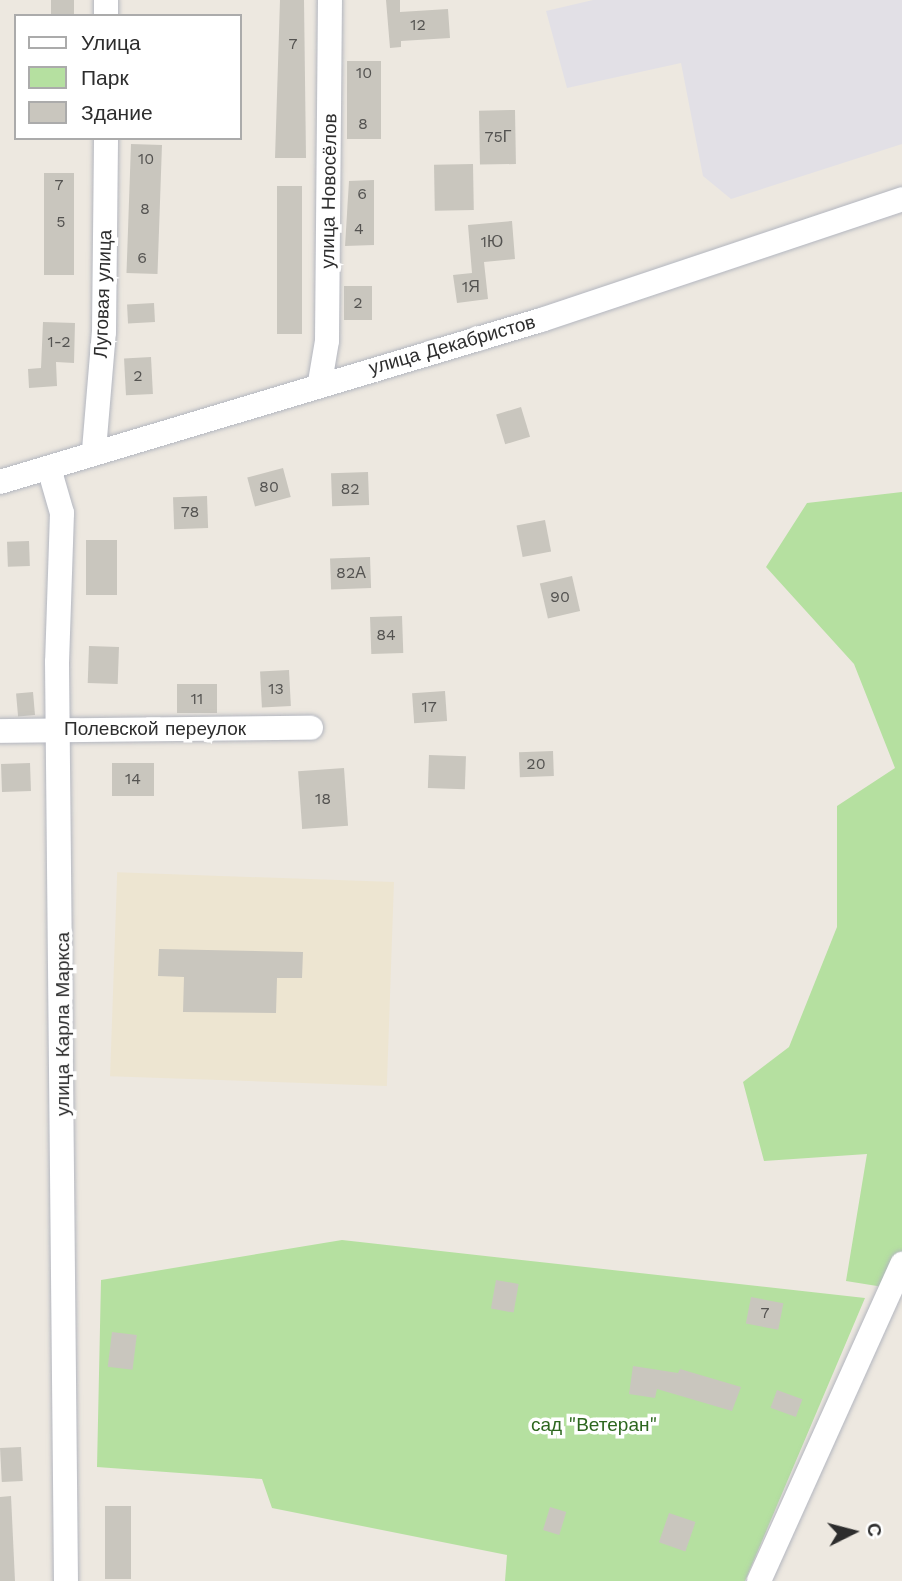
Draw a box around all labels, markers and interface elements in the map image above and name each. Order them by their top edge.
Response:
legend [14,14,242,140]
house number: 12 [410,15,426,35]
text: Улица [81,30,141,55]
house number: 7 [289,34,297,54]
house number: 10 [356,63,372,83]
text: Парк [81,65,129,90]
text: Здание [81,100,153,125]
street label: улица Новосёлов [316,113,342,269]
house number: 8 [358,114,368,134]
house number: 75Г [485,127,511,147]
house number: 10 [138,149,154,169]
house number: 7 [55,175,63,195]
house number: 6 [357,184,367,204]
house number: 8 [140,199,150,219]
house number: 5 [56,212,66,232]
house number: 4 [354,219,364,239]
street label: Луговая улица [89,229,117,359]
house number: 1Ю [481,232,503,252]
house number: 6 [137,248,147,268]
house number: 1Я [462,277,480,297]
house number: 2 [353,293,363,313]
street label: улица Декабристов [366,310,538,380]
house number: 1-2 [47,332,71,352]
house number: 2 [133,366,143,386]
house number: 80 [259,477,279,497]
house number: 82 [340,479,360,499]
house number: 78 [181,502,199,522]
house number: 82А [336,563,366,583]
house number: 90 [550,587,570,607]
house number: 84 [376,625,396,645]
house number: 13 [268,679,284,699]
house number: 11 [191,689,203,709]
house number: 17 [421,697,437,717]
street label: Полевской переулок [64,718,246,740]
house number: 20 [526,754,546,774]
house number: 14 [125,769,141,789]
house number: 18 [315,789,331,809]
street label: улица Карла Маркса [52,932,74,1116]
house number: 7 [761,1303,769,1323]
park label: сад "Ветеран" [531,1414,657,1436]
north arrow [818,1497,888,1567]
text: С [862,1522,887,1538]

